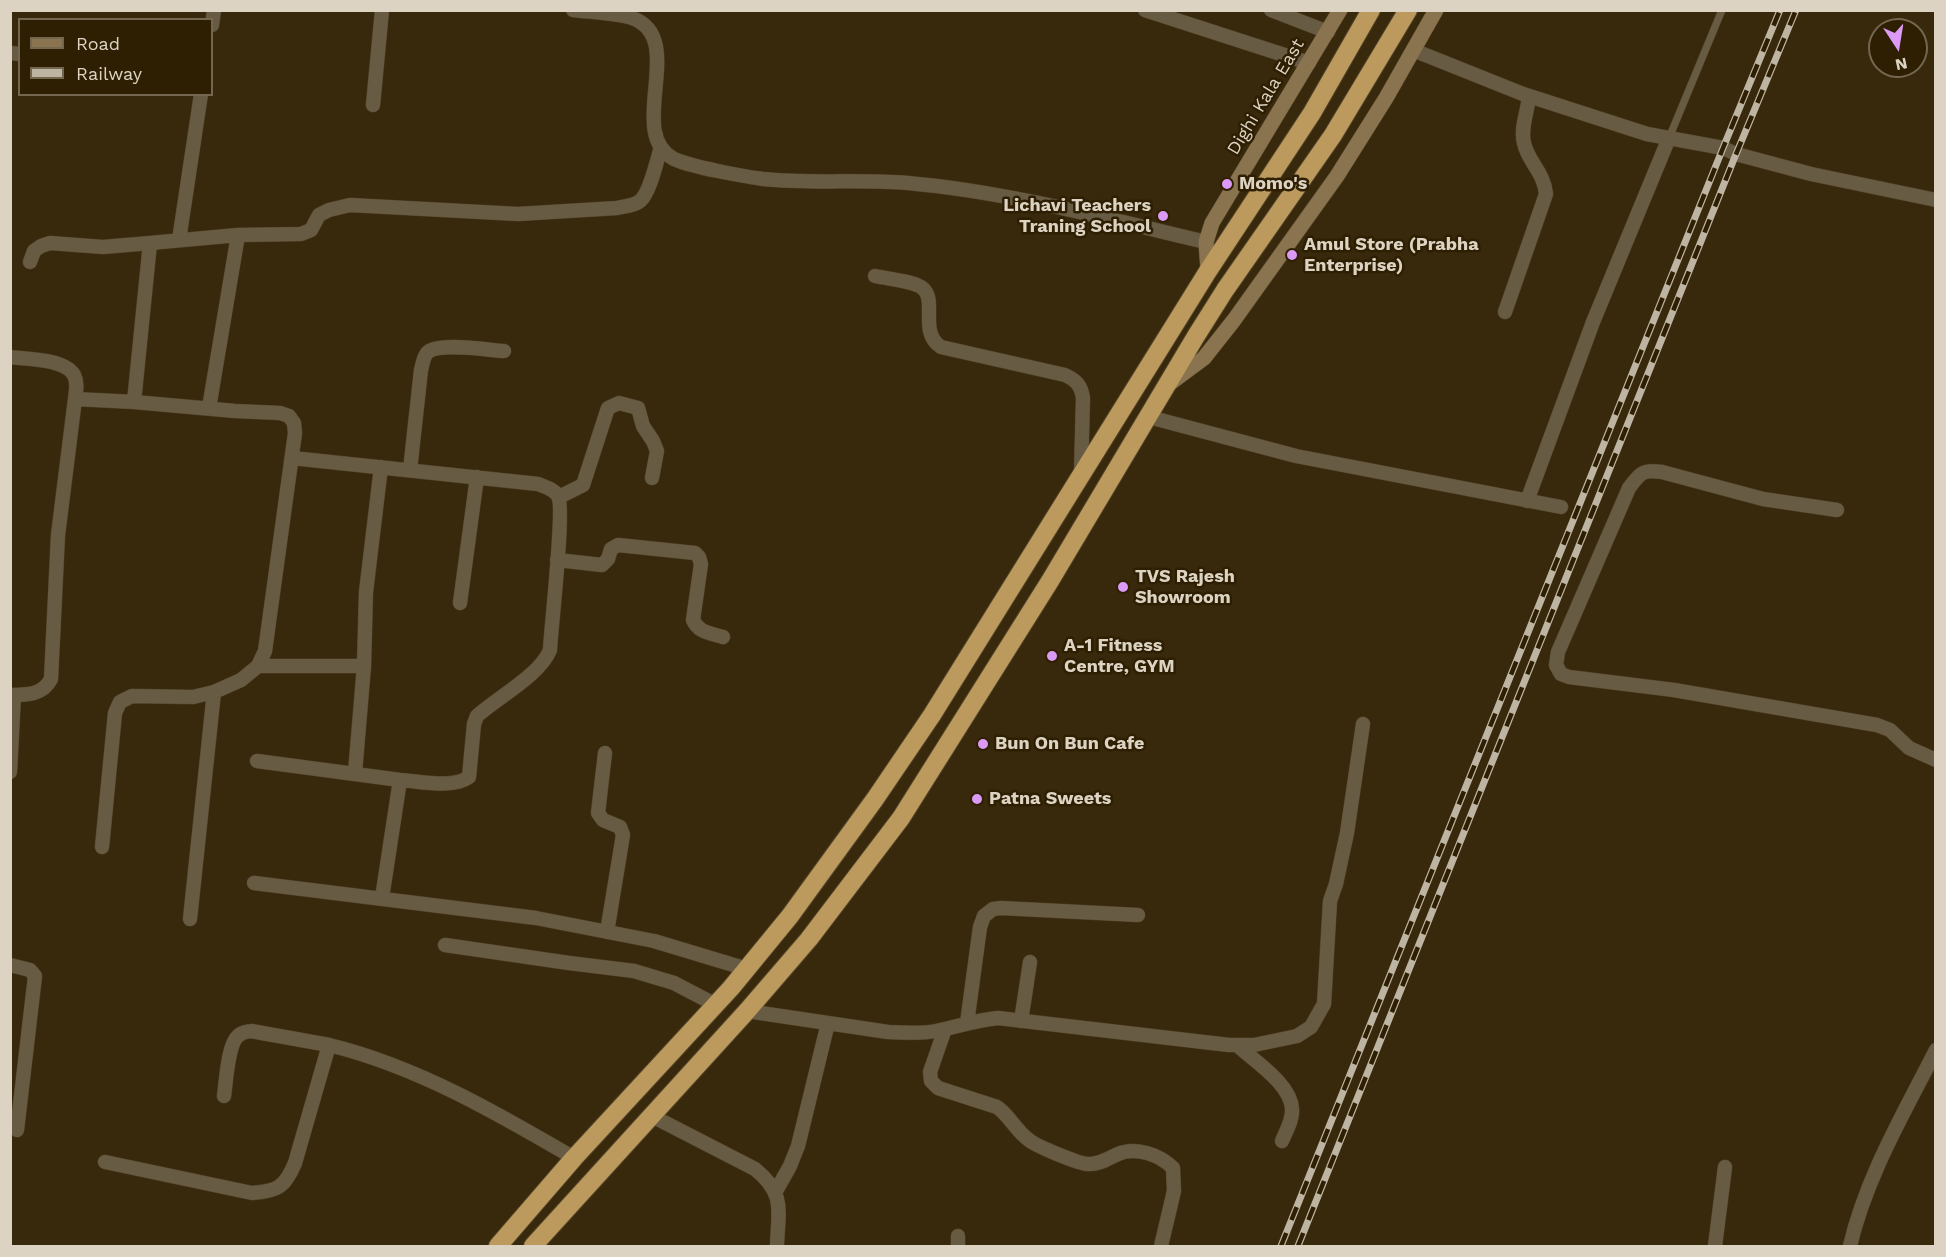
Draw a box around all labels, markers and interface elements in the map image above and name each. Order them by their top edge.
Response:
legend [18,18,213,96]
north arrow [1868,18,1928,78]
text: Road [76,33,120,54]
street label: Dighi Kala East [1223,35,1309,159]
text: N [1894,54,1909,75]
text: Railway [76,63,142,84]
place label: Momo's [1239,173,1307,195]
marker: Momo's [1220,177,1234,191]
place label: Lichavi Teachers Traning School [1003,195,1151,238]
marker: Lichavi Teachers Traning School [1156,209,1170,223]
place label: Amul Store (Prabha Enterprise) [1304,234,1479,276]
marker: Amul Store (Prabha Enterprise) [1285,248,1299,262]
place label: TVS Rajesh Showroom [1135,566,1235,608]
marker: TVS Rajesh Showroom [1116,580,1130,594]
place label: A-1 Fitness Centre, GYM [1064,635,1175,678]
marker: A-1 Fitness Centre, GYM [1045,649,1059,663]
place label: Bun On Bun Cafe [995,733,1144,755]
marker: Bun On Bun Cafe [976,737,990,751]
place label: Patna Sweets [989,788,1111,810]
marker: Patna Sweets [970,792,984,806]

